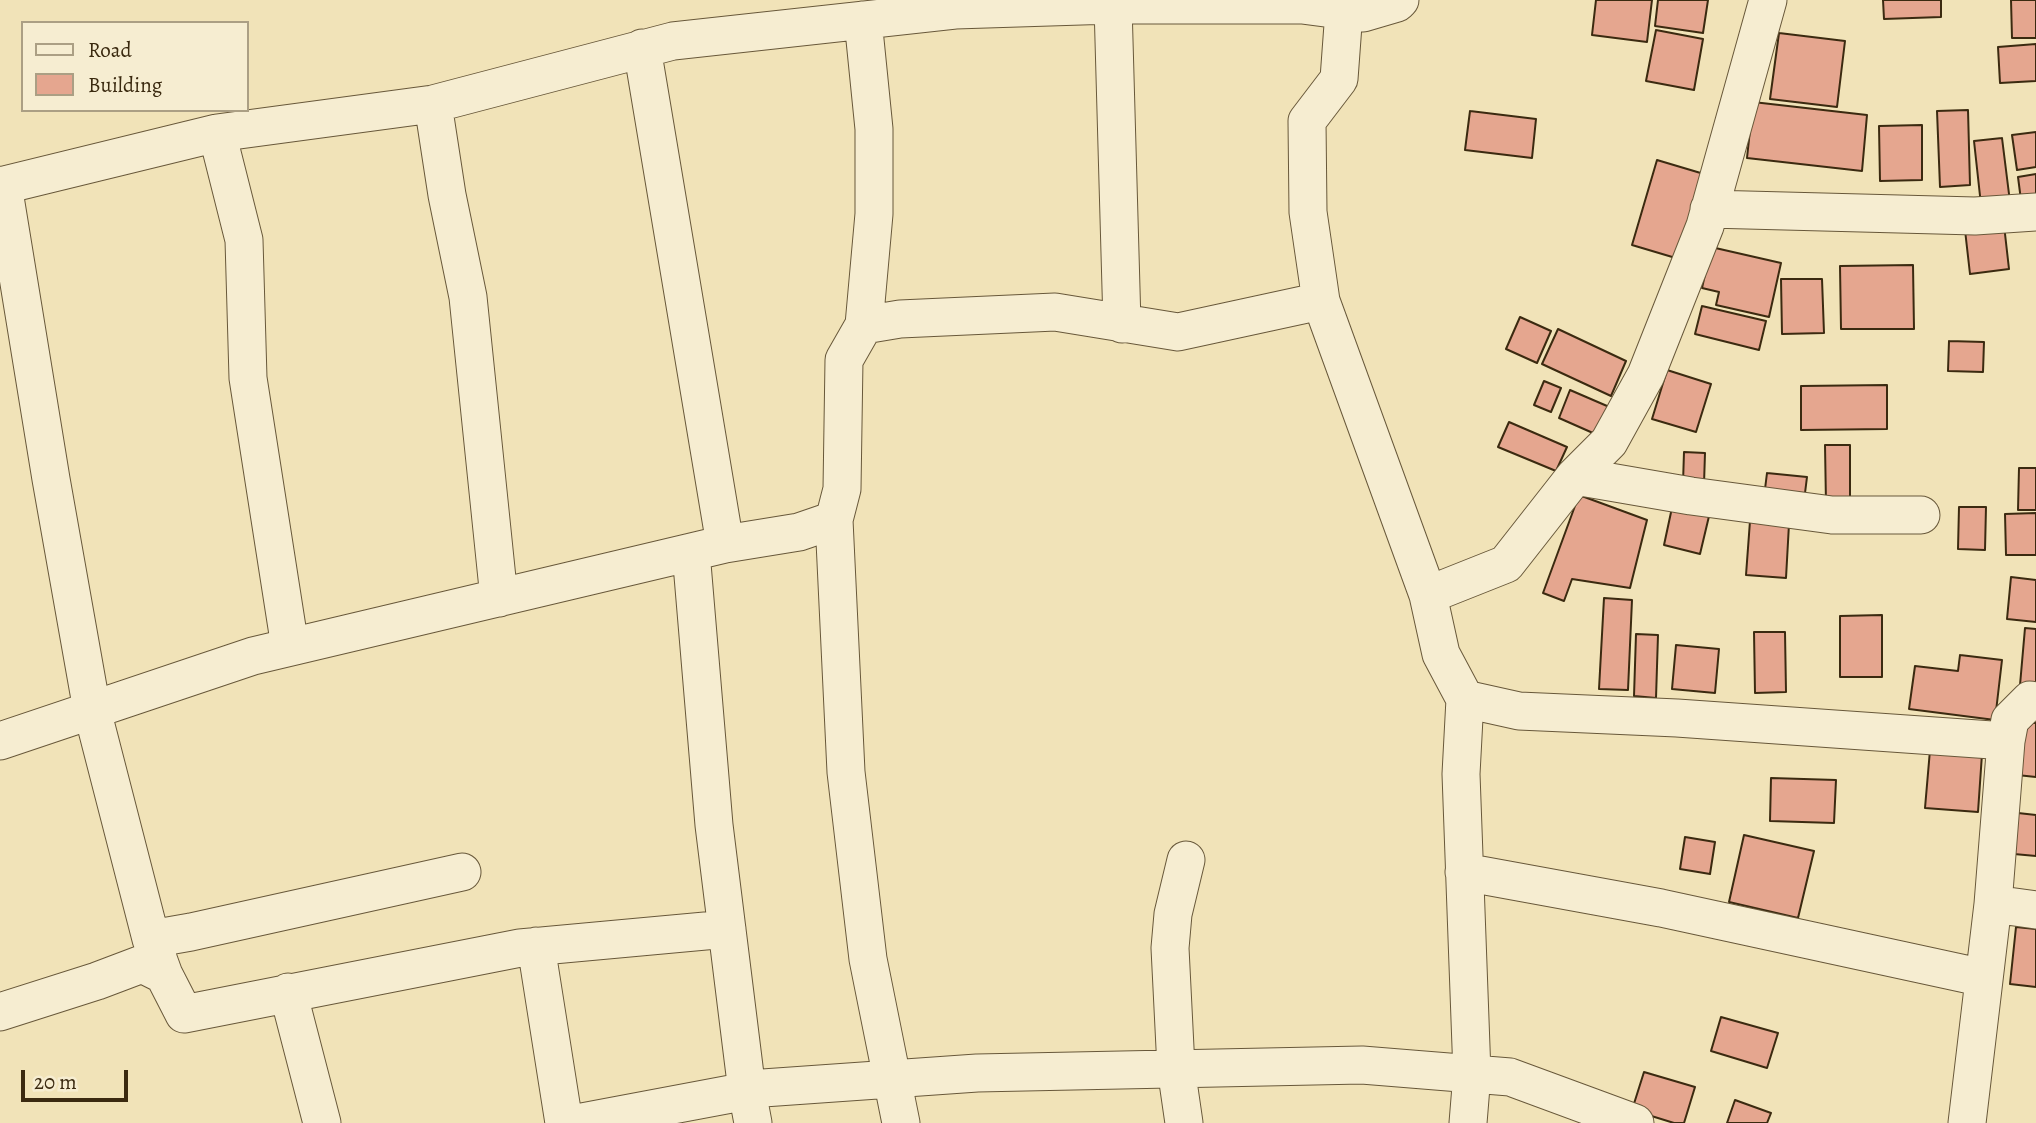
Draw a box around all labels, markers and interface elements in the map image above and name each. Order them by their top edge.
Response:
legend [21,21,248,112]
text: Road [88,36,132,64]
text: Building [88,71,162,99]
scale bar [24,1056,131,1100]
text: 20 m [34,1068,77,1096]

